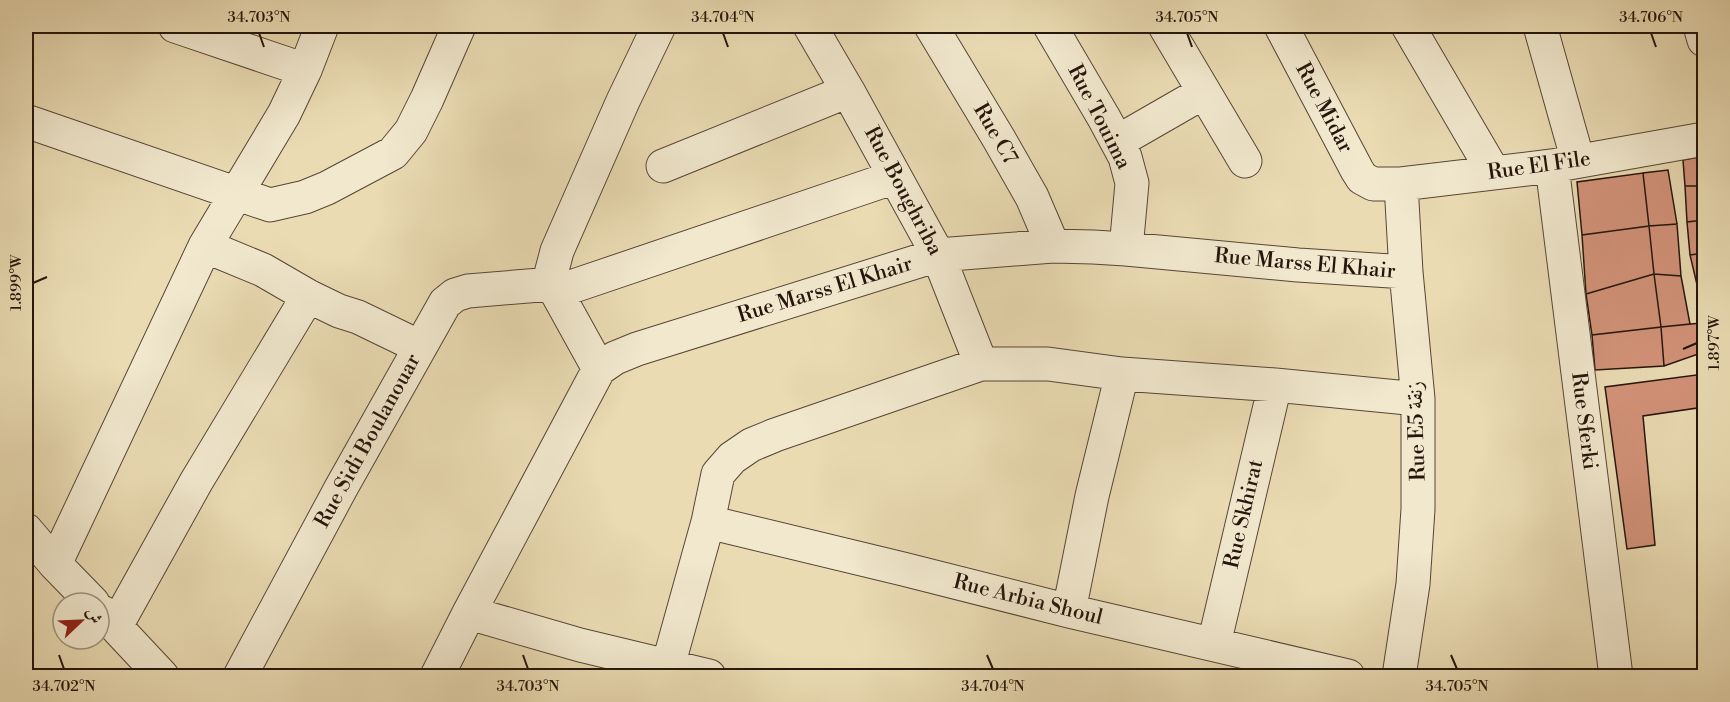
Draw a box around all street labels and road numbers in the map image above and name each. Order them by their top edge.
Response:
street label: Rue Midar [1289,58,1359,158]
street label: Rue Touima [1062,60,1137,174]
street label: Rue C7 [967,99,1023,170]
street label: Rue Boughriba [858,122,948,260]
street label: Rue El File [1486,146,1592,186]
street label: Rue Marss El Khair [1213,243,1397,285]
street label: Rue Marss El Khair [734,251,916,329]
street label: Rue Sidi Boulanouar [309,349,427,533]
street label: Rue Sferki [1565,371,1603,471]
street label: Rue E5 زنقة [1402,381,1432,481]
street label: Rue Skhirat [1219,456,1269,571]
street label: Rue Arbia Shoul [951,569,1105,631]

